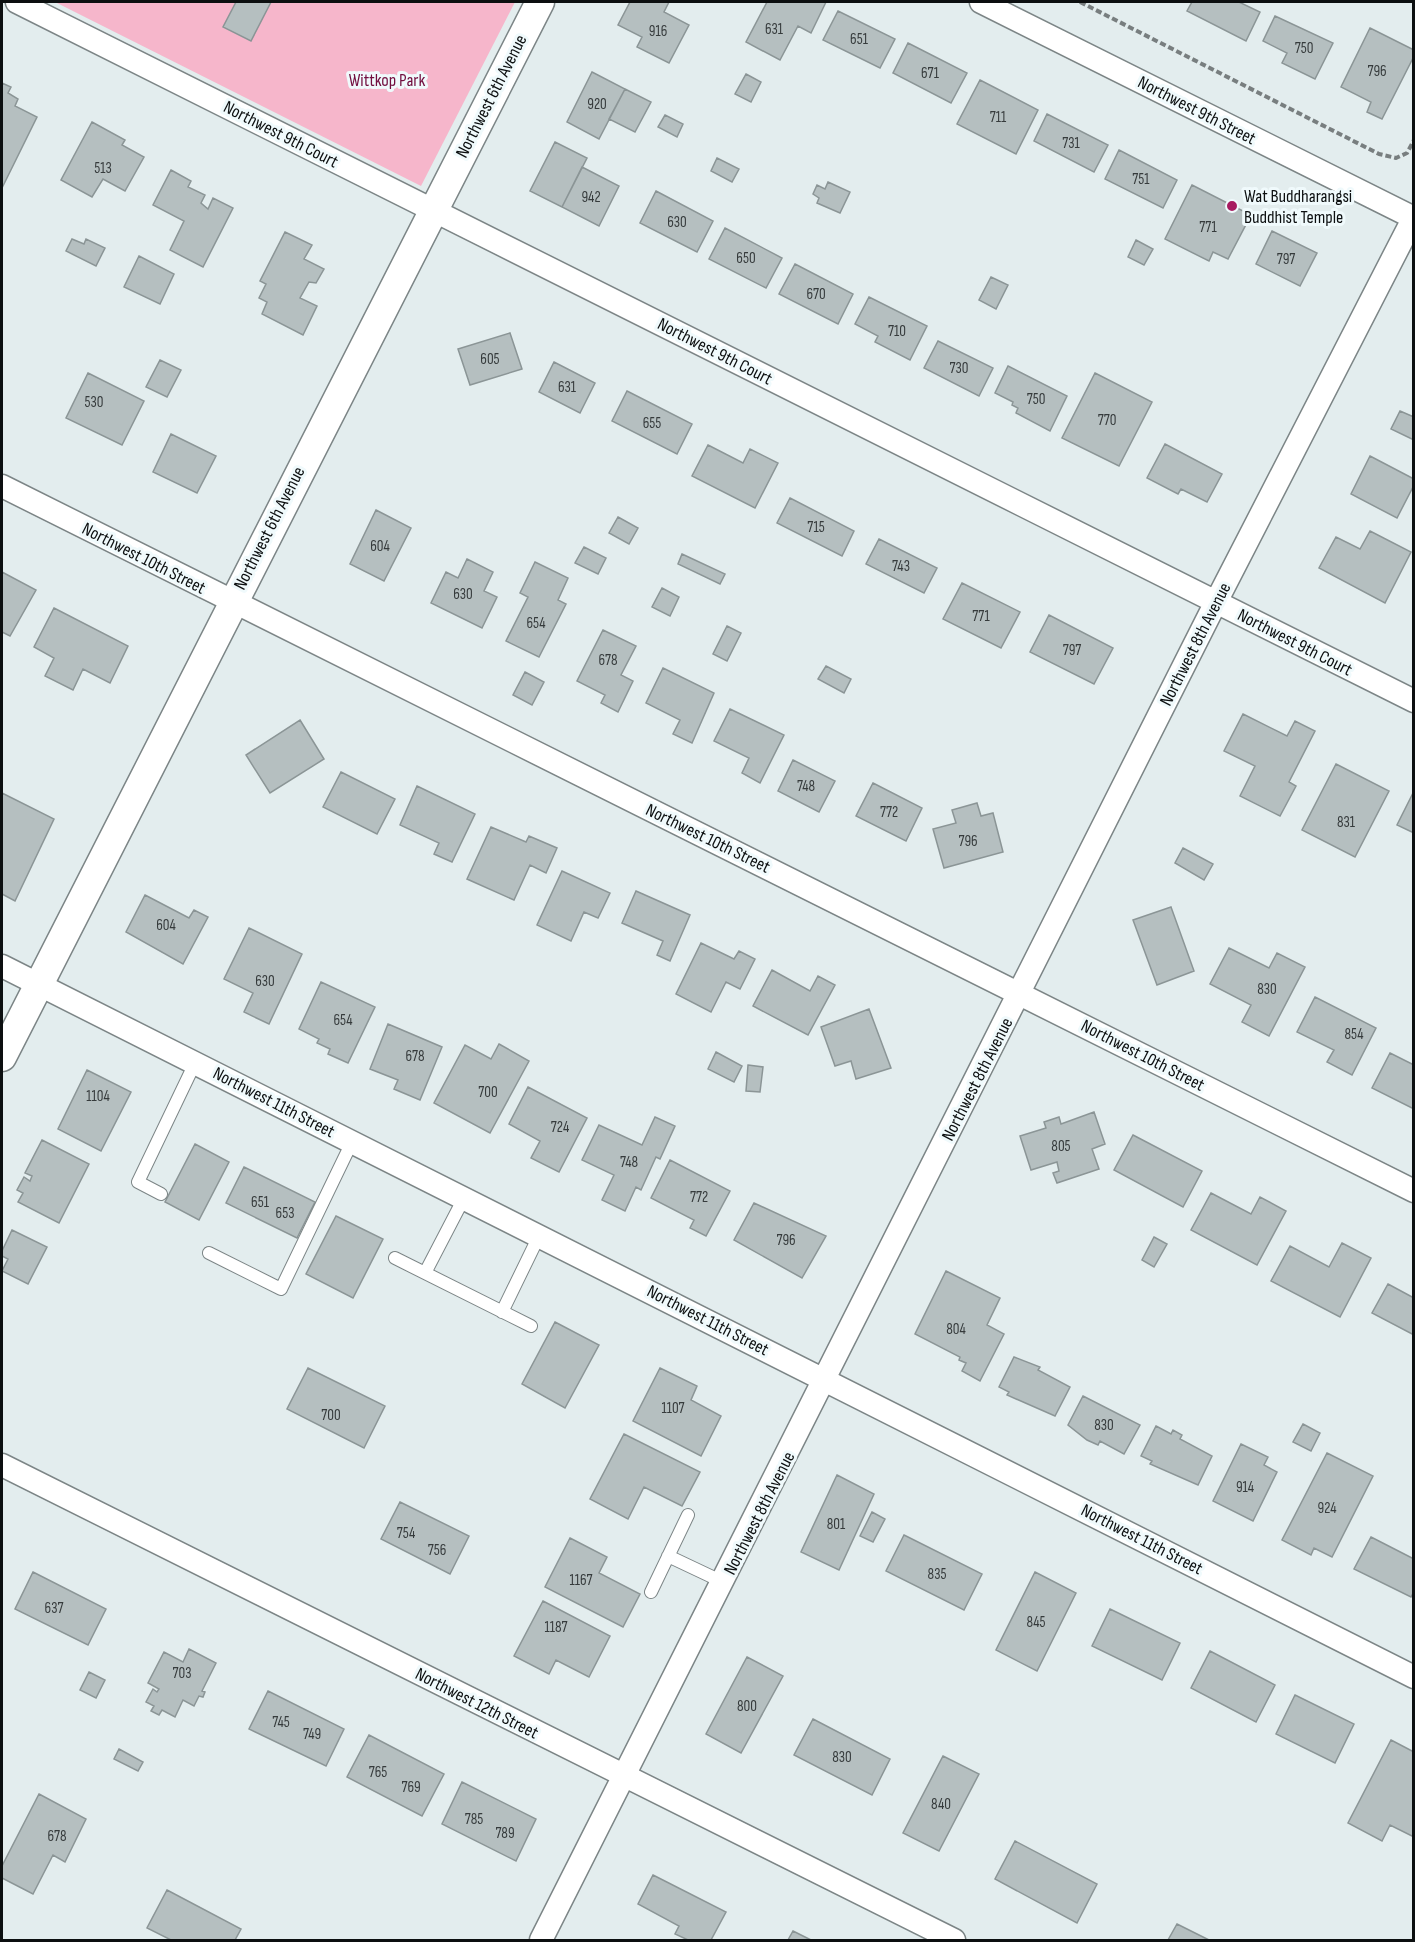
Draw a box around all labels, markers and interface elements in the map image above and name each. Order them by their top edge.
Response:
house number: 631 [765,20,784,39]
house number: 916 [649,22,667,41]
house number: 651 [850,30,869,49]
street label: Northwest 6th Avenue [451,31,532,161]
house number: 750 [1295,39,1313,58]
house number: 796 [1367,62,1387,81]
house number: 671 [921,64,940,83]
park label: Wittkop Park [349,70,425,91]
street label: Northwest 9th Street [1134,72,1260,149]
house number: 920 [587,95,607,114]
street label: Northwest 9th Court [220,97,342,173]
house number: 711 [990,108,1007,127]
house number: 731 [1062,134,1081,153]
house number: 513 [94,159,112,178]
house number: 751 [1132,170,1150,189]
place label: Wat Buddharangsi Buddhist Temple [1244,186,1352,228]
house number: 942 [581,188,601,207]
marker: Wat Buddharangsi Buddhist Temple [1225,199,1239,213]
house number: 630 [667,213,687,232]
house number: 771 [1199,218,1217,237]
house number: 650 [736,249,756,268]
house number: 797 [1277,250,1295,269]
house number: 670 [806,285,826,304]
street label: Northwest 9th Court [654,314,776,390]
house number: 710 [888,322,906,341]
house number: 605 [480,350,500,369]
house number: 730 [950,359,969,378]
house number: 631 [558,378,577,397]
house number: 750 [1027,390,1045,409]
house number: 530 [85,393,104,412]
house number: 770 [1098,411,1116,430]
house number: 655 [643,414,661,433]
street label: Northwest 6th Avenue [229,463,310,593]
street label: Northwest 10th Street [79,518,209,599]
house number: 715 [807,518,825,537]
house number: 604 [370,537,390,556]
house number: 743 [892,557,910,576]
street label: Northwest 8th Avenue [1155,579,1236,709]
house number: 630 [453,585,473,604]
street label: Northwest 9th Court [1234,605,1356,681]
house number: 771 [972,607,990,626]
house number: 654 [527,614,545,633]
house number: 797 [1063,641,1081,660]
house number: 678 [598,651,618,670]
house number: 748 [797,777,815,796]
street label: Northwest 10th Street [642,799,774,878]
house number: 772 [880,803,898,822]
house number: 831 [1337,813,1356,832]
house number: 796 [958,832,978,851]
house number: 604 [156,916,176,935]
house number: 630 [255,972,275,991]
house number: 830 [1257,980,1277,999]
house number: 654 [334,1011,352,1030]
street label: Northwest 8th Avenue [937,1014,1018,1144]
street label: Northwest 10th Street [1078,1015,1208,1096]
house number: 854 [1345,1025,1363,1044]
house number: 678 [405,1047,425,1066]
street label: Northwest 11th Street [209,1063,339,1142]
house number: 700 [478,1083,498,1102]
house number: 1104 [86,1087,110,1106]
house number: 724 [551,1118,569,1137]
house number: 805 [1051,1137,1071,1156]
house number: 748 [620,1153,638,1172]
house number: 772 [690,1188,708,1207]
house number: 651 [251,1193,270,1212]
house number: 653 [276,1204,294,1223]
house number: 796 [776,1231,796,1250]
street label: Northwest 11th Street [643,1281,773,1360]
house number: 804 [946,1320,966,1339]
house number: 1107 [661,1399,685,1418]
house number: 700 [321,1406,341,1425]
house number: 830 [1094,1416,1114,1435]
street label: Northwest 8th Avenue [719,1448,800,1578]
house number: 914 [1236,1478,1254,1497]
house number: 924 [1317,1499,1337,1518]
street label: Northwest 11th Street [1077,1500,1207,1579]
house number: 801 [827,1515,846,1534]
house number: 754 [397,1524,415,1543]
house number: 756 [428,1541,446,1560]
house number: 835 [928,1565,946,1584]
house number: 1167 [569,1571,593,1590]
house number: 637 [45,1599,63,1618]
house number: 845 [1026,1613,1046,1632]
house number: 1187 [544,1618,568,1637]
street label: Northwest 12th Street [412,1663,542,1744]
house number: 703 [173,1664,191,1683]
house number: 800 [737,1697,757,1716]
house number: 745 [272,1713,290,1732]
house number: 749 [303,1725,321,1744]
house number: 830 [832,1748,852,1767]
house number: 765 [369,1763,387,1782]
house number: 769 [401,1778,421,1797]
house number: 840 [931,1795,951,1814]
house number: 785 [465,1810,483,1829]
house number: 789 [495,1824,515,1843]
house number: 678 [47,1827,67,1846]

